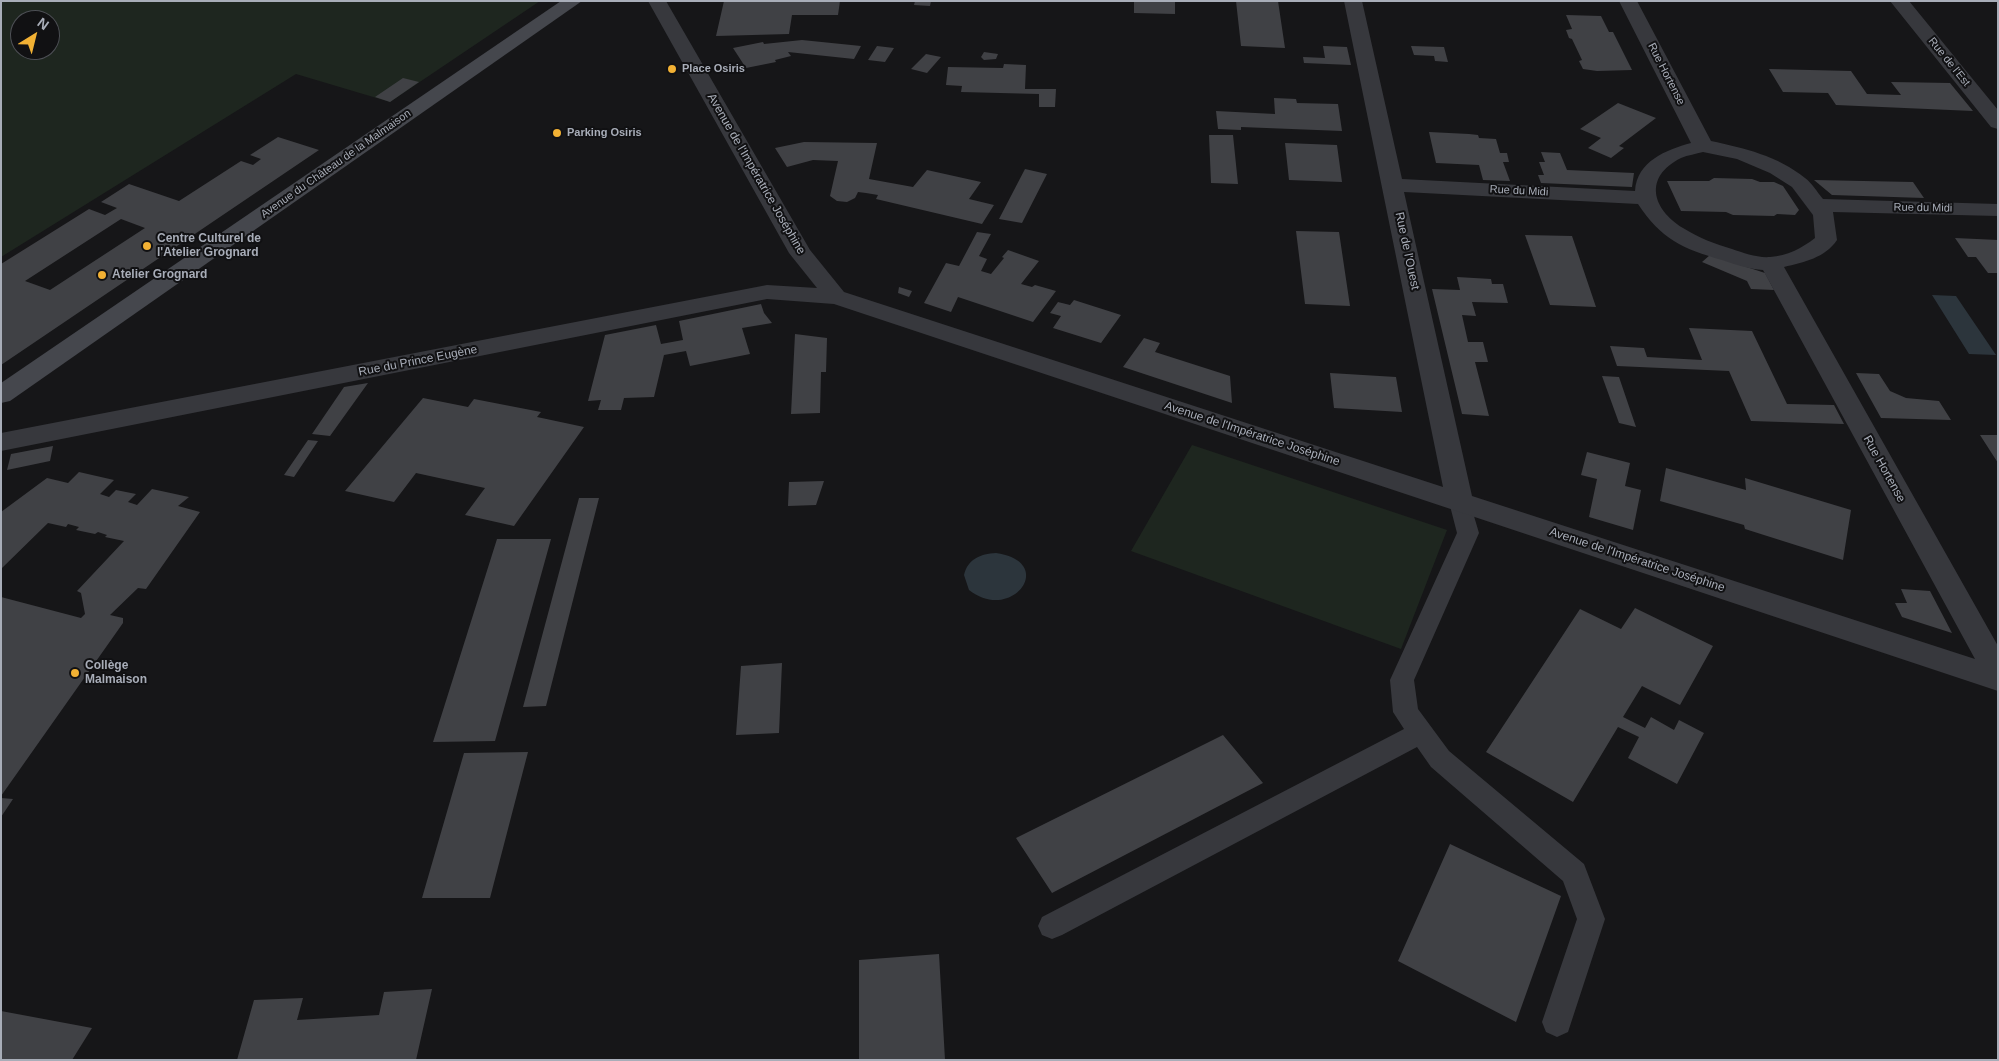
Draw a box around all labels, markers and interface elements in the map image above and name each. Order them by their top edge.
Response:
north arrow [10,10,60,60]
text: N [34,14,52,33]
street label: Rue de l'Est [1925,35,1973,89]
street label: Rue Hortense [1645,41,1687,107]
place label: Place Osiris [682,62,745,76]
marker: Place Osiris [666,63,678,75]
street label: Avenue de l'Impératrice Joséphine [704,91,808,257]
street label: Avenue du Château de la Malmaison [258,107,414,221]
place label: Parking Osiris [567,126,642,140]
marker: Parking Osiris [551,127,563,139]
street label: Rue du Midi [1489,183,1549,199]
street label: Rue du Midi [1894,201,1952,215]
street label: Rue de l'Ouest [1392,211,1422,291]
place label: Centre Culturel de l'Atelier Grognard [157,232,261,260]
marker: Centre Culturel de l'Atelier Grognard [141,240,153,252]
place label: Atelier Grognard [112,268,207,282]
marker: Atelier Grognard [96,269,108,281]
street label: Rue du Prince Eugène [357,342,479,380]
street label: Avenue de l'Impératrice Joséphine [1163,399,1341,469]
street label: Rue Hortense [1860,433,1908,505]
street label: Avenue de l'Impératrice Joséphine [1548,525,1726,595]
place label: Collège Malmaison [85,659,147,687]
marker: Collège Malmaison [69,667,81,679]

